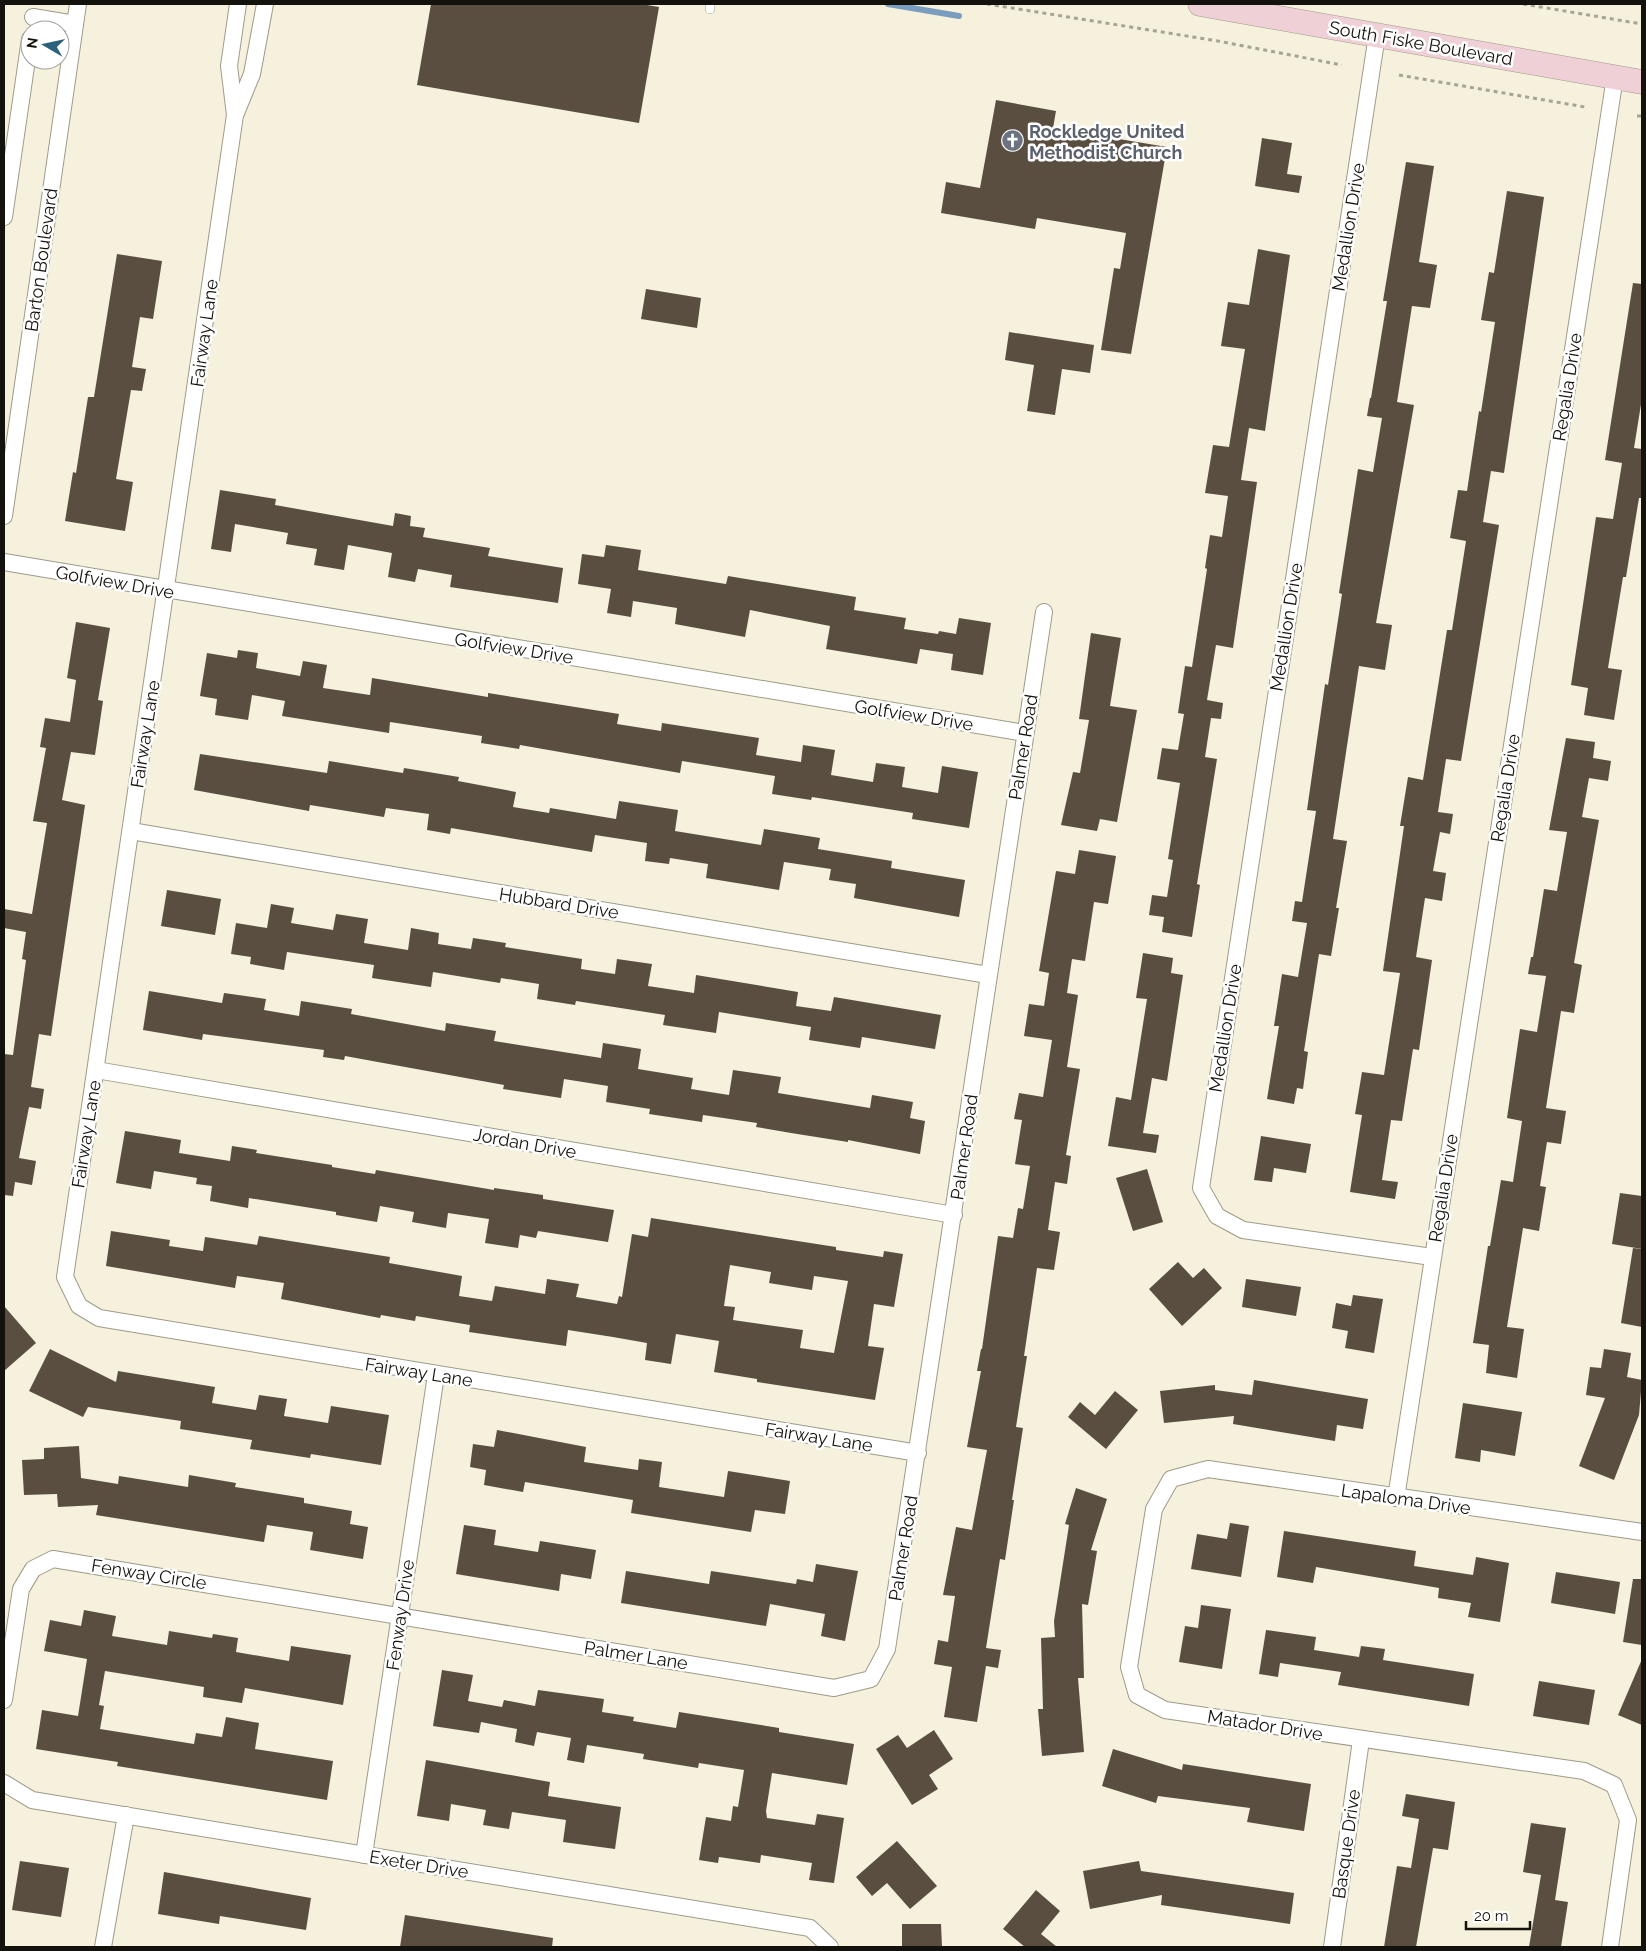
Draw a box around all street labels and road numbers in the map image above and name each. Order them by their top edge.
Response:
street label: South Fiske Boulevard [1328,17,1514,69]
street label: Medallion Drive [1327,161,1369,293]
street label: Barton Boulevard [21,187,61,333]
street label: Fairway Lane [186,277,222,388]
street label: Regalia Drive [1548,331,1586,443]
street label: Golfview Drive [54,561,176,603]
street label: Medallion Drive [1265,561,1307,693]
street label: Golfview Drive [453,628,575,668]
street label: Fairway Lane [126,678,164,789]
street label: Palmer Road [1004,693,1042,801]
street label: Golfview Drive [853,695,975,735]
street label: Regalia Drive [1486,732,1524,844]
street label: Hubbard Drive [498,883,621,923]
street label: Medallion Drive [1204,962,1246,1094]
street label: Fairway Lane [67,1078,105,1189]
street label: Palmer Road [946,1093,982,1201]
street label: Jordan Drive [472,1124,579,1162]
street label: Regalia Drive [1424,1132,1462,1244]
street label: Fairway Lane [364,1353,475,1391]
street label: Fairway Lane [764,1418,875,1456]
street label: Lapaloma Drive [1340,1480,1473,1519]
street label: Palmer Road [884,1494,922,1602]
street label: Fenway Circle [90,1555,209,1594]
street label: Fenway Drive [382,1558,418,1672]
street label: Palmer Lane [583,1636,690,1674]
street label: Matador Drive [1206,1706,1325,1745]
street label: Basque Drive [1328,1787,1364,1900]
street label: Exeter Drive [368,1846,470,1882]

